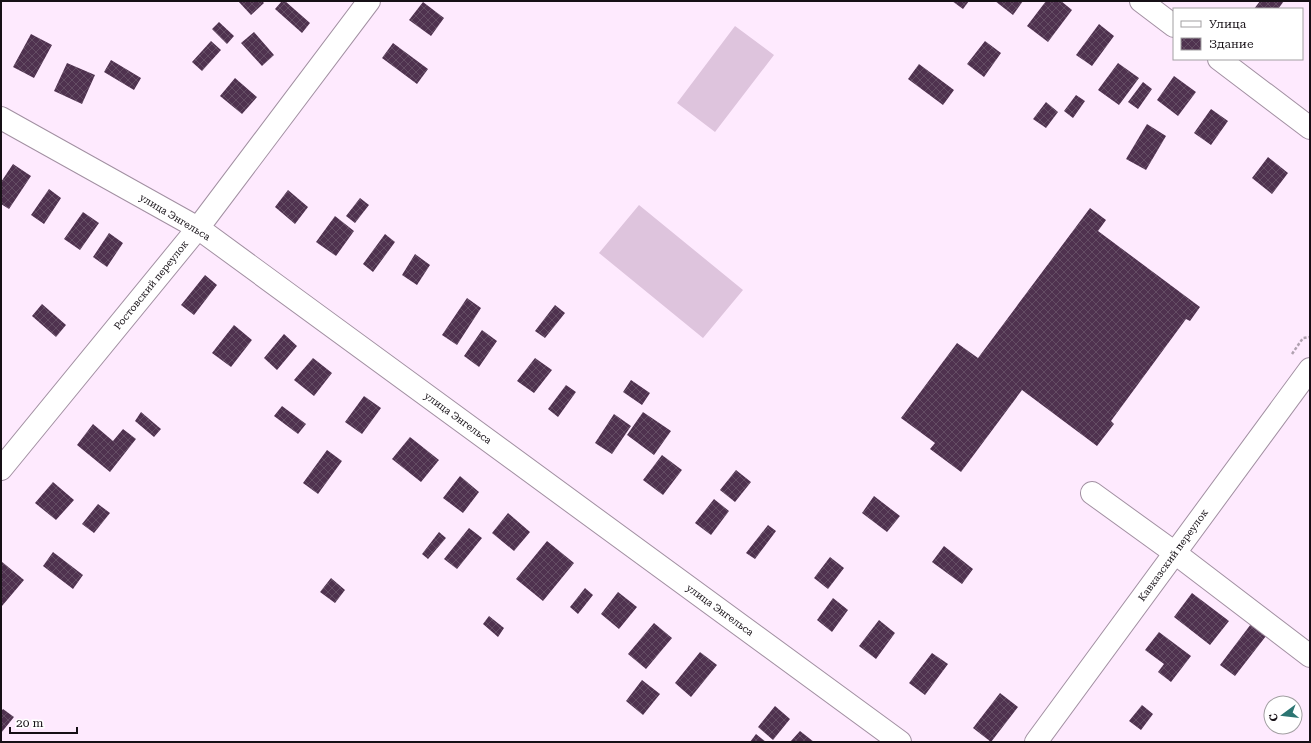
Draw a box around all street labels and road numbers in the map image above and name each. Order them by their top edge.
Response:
street label: улица Энгельса [138,192,213,243]
street label: Ростовский переулок [112,238,191,332]
street label: улица Энгельса [422,390,494,446]
street label: Кавказский переулок [1136,506,1210,603]
street label: улица Энгельса [684,582,756,638]

